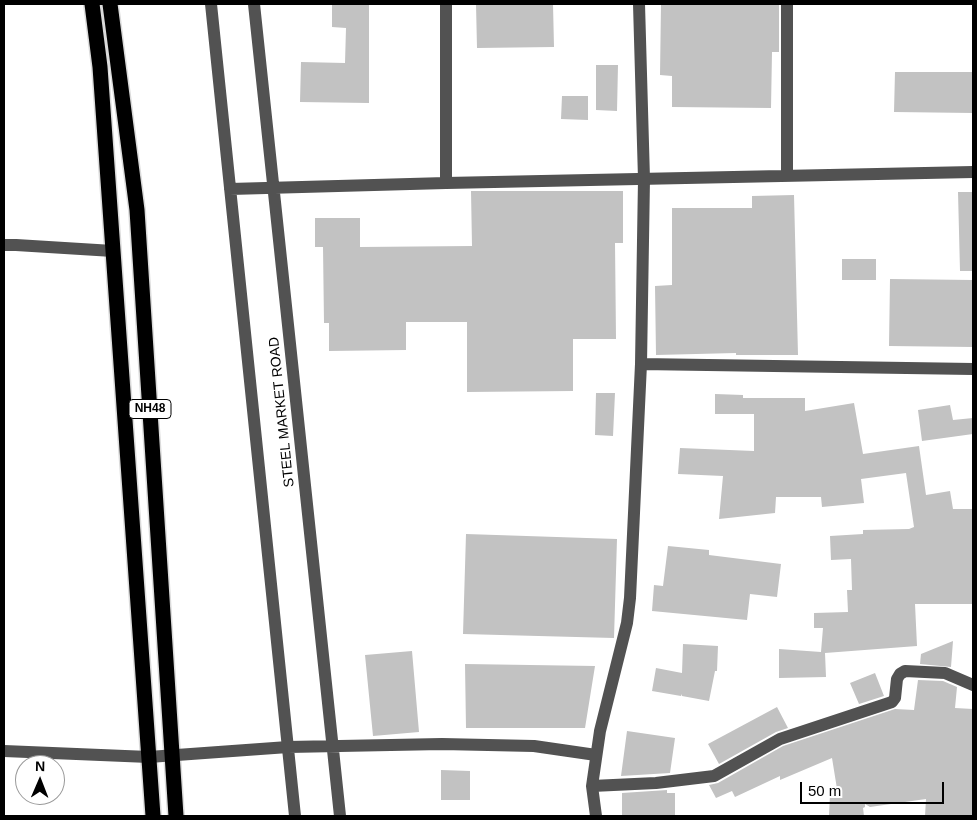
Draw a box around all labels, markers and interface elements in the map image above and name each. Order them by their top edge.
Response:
street label: STEEL MARKET ROAD [266,336,298,488]
road number: NH48 [129,399,171,418]
north arrow [15,755,65,805]
text: N [35,758,45,774]
scale bar [802,772,946,804]
text: 50 m [808,782,841,799]

